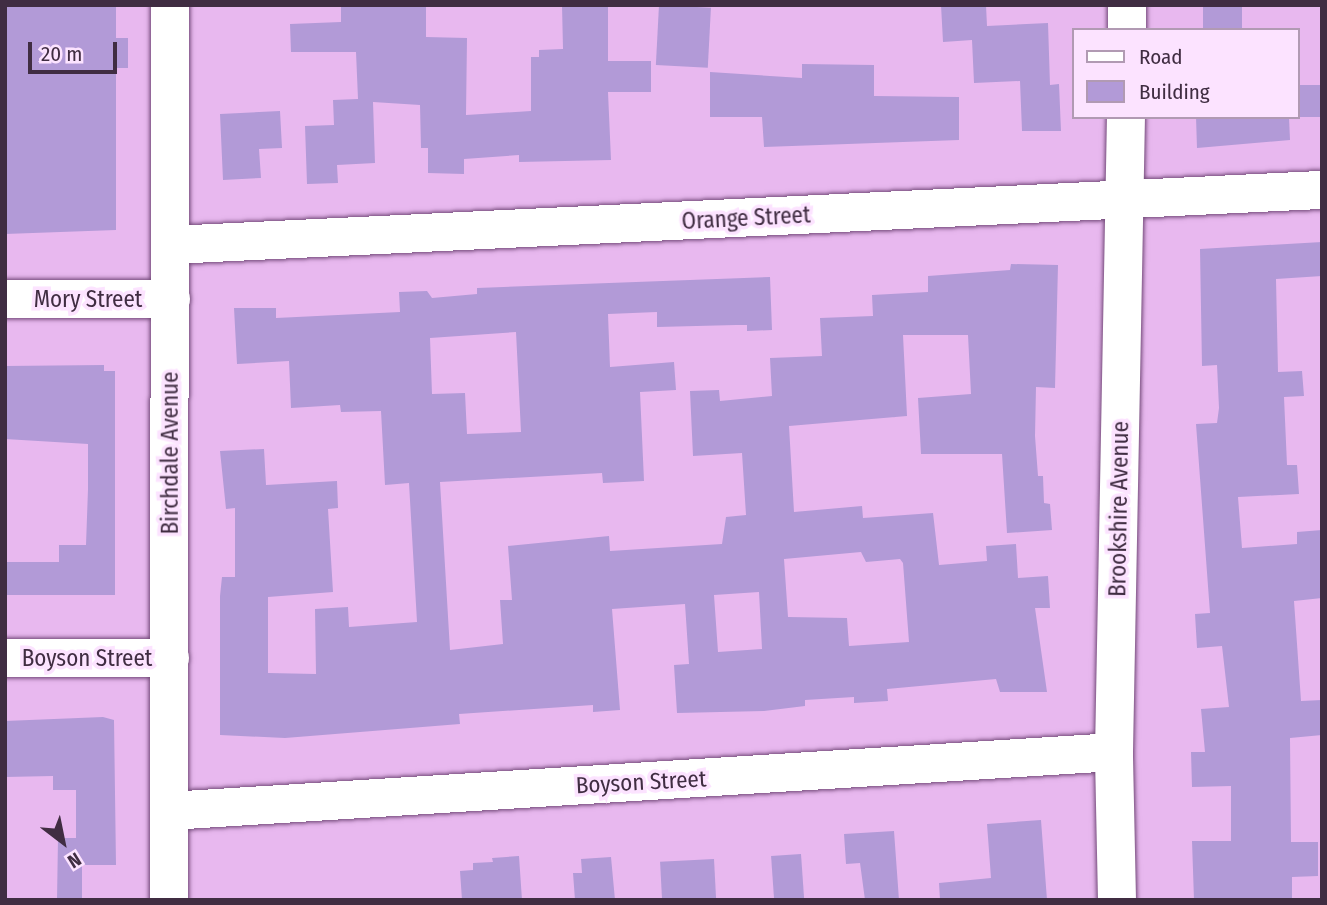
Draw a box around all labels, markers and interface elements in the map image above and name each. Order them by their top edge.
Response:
scale bar [32,28,121,72]
legend [1072,28,1299,119]
text: 20 m [41,41,82,67]
text: Road [1139,44,1183,70]
text: Building [1139,79,1210,105]
street label: Orange Street [681,201,811,235]
street label: Mory Street [34,285,142,313]
street label: Birchdale Avenue [156,372,184,534]
street label: Brookshire Avenue [1104,421,1134,597]
street label: Boyson Street [22,644,152,672]
street label: Boyson Street [575,765,707,799]
north arrow [28,807,98,877]
text: N [63,847,85,873]

